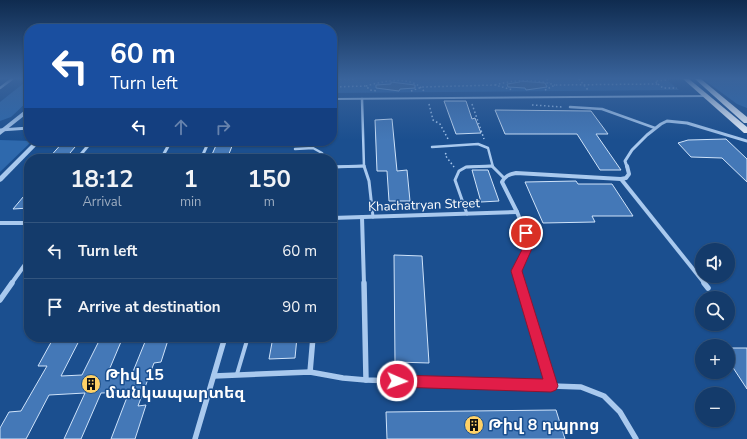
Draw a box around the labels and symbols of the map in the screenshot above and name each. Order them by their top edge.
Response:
street label: Khachatryan Street [368,194,481,216]
pin [509,216,543,250]
position arrow [376,360,418,402]
place label: Թիվ 15 մանկապարտեզ [105,364,245,404]
building icon: Թիվ 15 մանկապարտեզ [80,373,102,395]
building icon: Թիվ 8 դպրոց [463,414,485,436]
place label: Թիվ 8 դպրոց [488,414,599,436]

